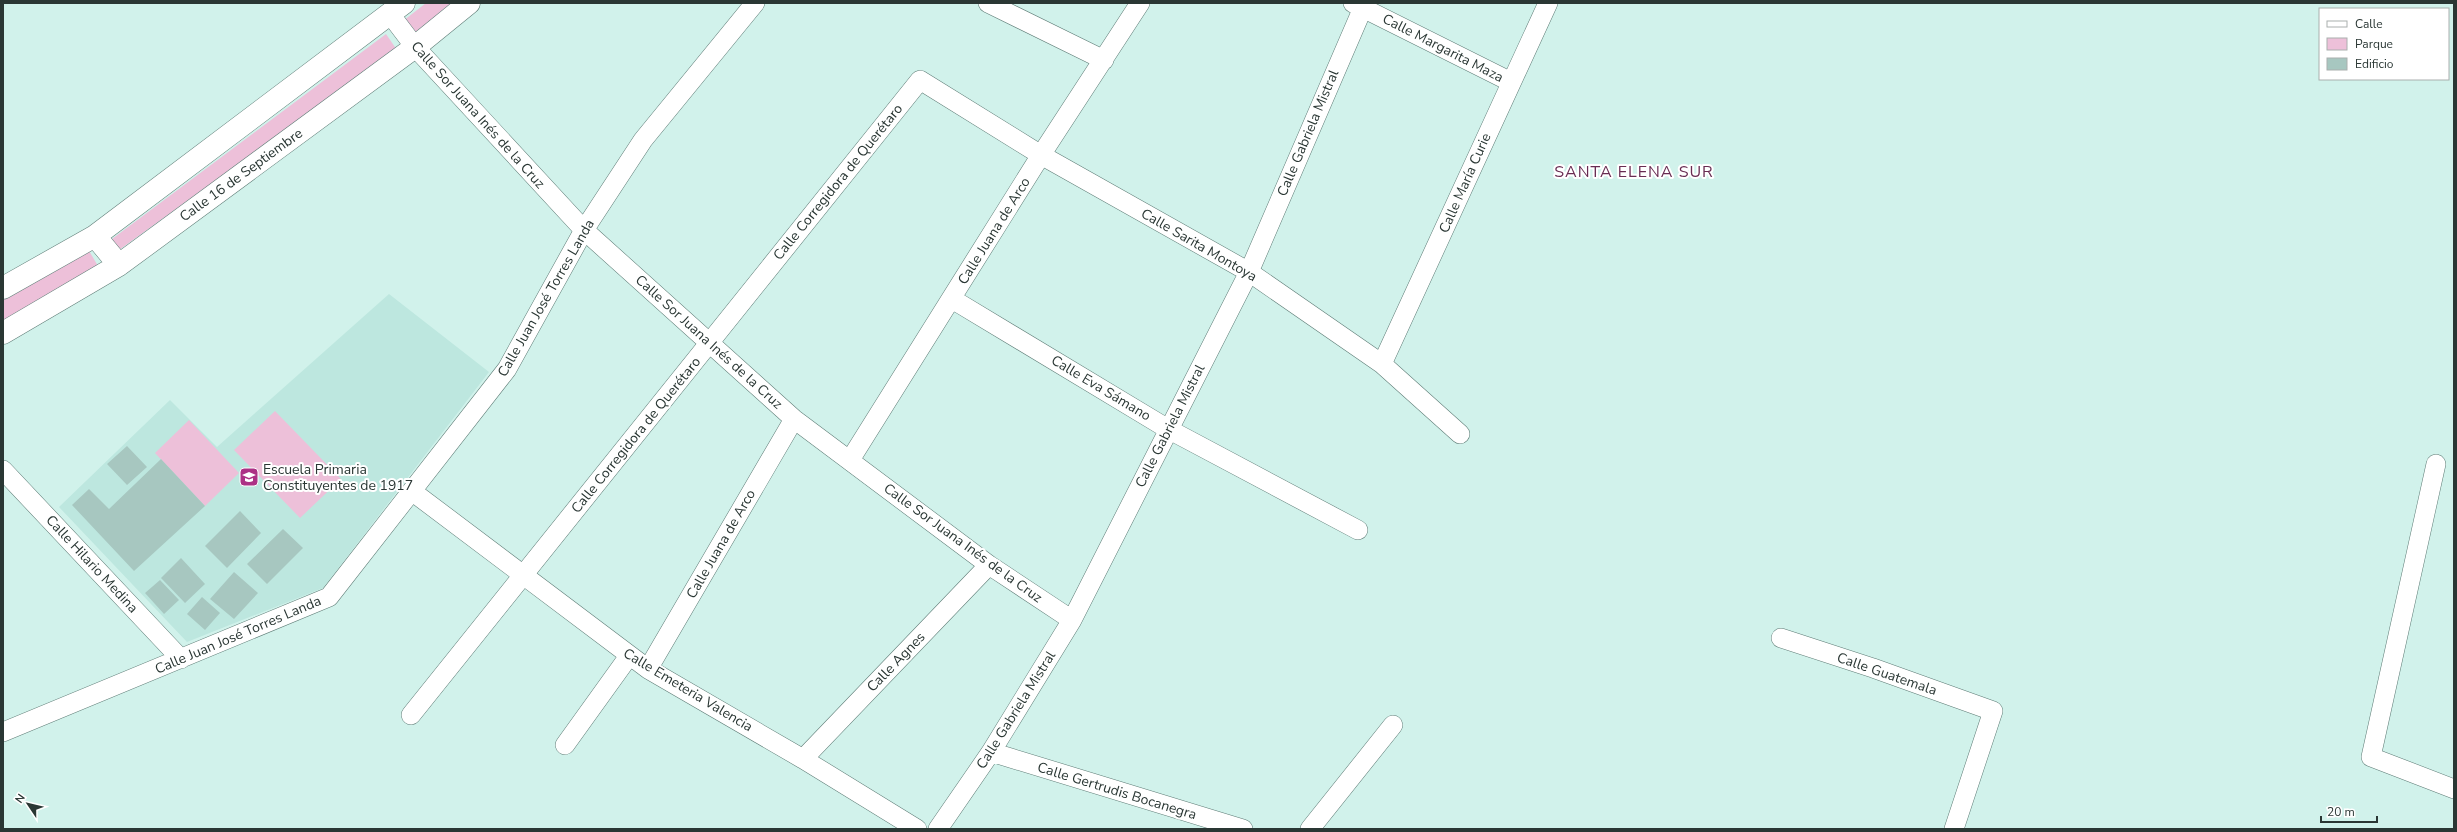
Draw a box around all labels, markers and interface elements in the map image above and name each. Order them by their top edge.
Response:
legend [2319,8,2449,80]
street label: Calle Margarita Maza [1379,9,1507,87]
text: Calle [2355,16,2383,32]
text: Parque [2355,36,2393,52]
street label: Calle Sor Juana Inés de la Cruz [407,37,550,193]
text: Edificio [2355,56,2394,72]
street label: Calle Gabriela Mistral [1273,66,1344,199]
street label: Calle Corregidora de Querétaro [769,100,907,264]
street label: Calle 16 de Septiembre [176,124,306,226]
street label: Calle María Curie [1434,130,1496,236]
district label: SANTA ELENA SUR [1554,161,1714,183]
street label: Calle Juana de Arco [953,174,1035,288]
street label: Calle Sarita Montoya [1138,204,1260,286]
street label: Calle Juan José Torres Landa [493,216,599,380]
street label: Calle Sor Juana Inés de la Cruz [631,271,787,414]
street label: Calle Eva Sámano [1048,351,1155,425]
street label: Calle Corregidora de Querétaro [567,353,705,517]
street label: Calle Gabriela Mistral [1131,360,1210,491]
place label: Escuela Primaria Constituyentes de 1917 [263,460,413,495]
school or university icon: Escuela Primaria Constituyentes de 1917 [238,466,260,488]
street label: Calle Sor Juana Inés de la Cruz [880,479,1047,607]
street label: Calle Juana de Arco [682,486,760,602]
street label: Calle Hilario Medina [42,511,142,617]
street label: Calle Juan José Torres Landa [152,591,324,679]
street label: Calle Agnes [863,628,930,696]
street label: Calle Emeteria Valencia [620,644,756,736]
street label: Calle Gabriela Mistral [972,647,1060,773]
street label: Calle Guatemala [1834,648,1940,700]
street label: Calle Gertrudis Bocanegra [1035,758,1199,824]
north arrow [8,784,48,824]
text: N [12,791,29,806]
scale bar [2321,798,2377,824]
text: 20 m [2327,804,2355,820]

